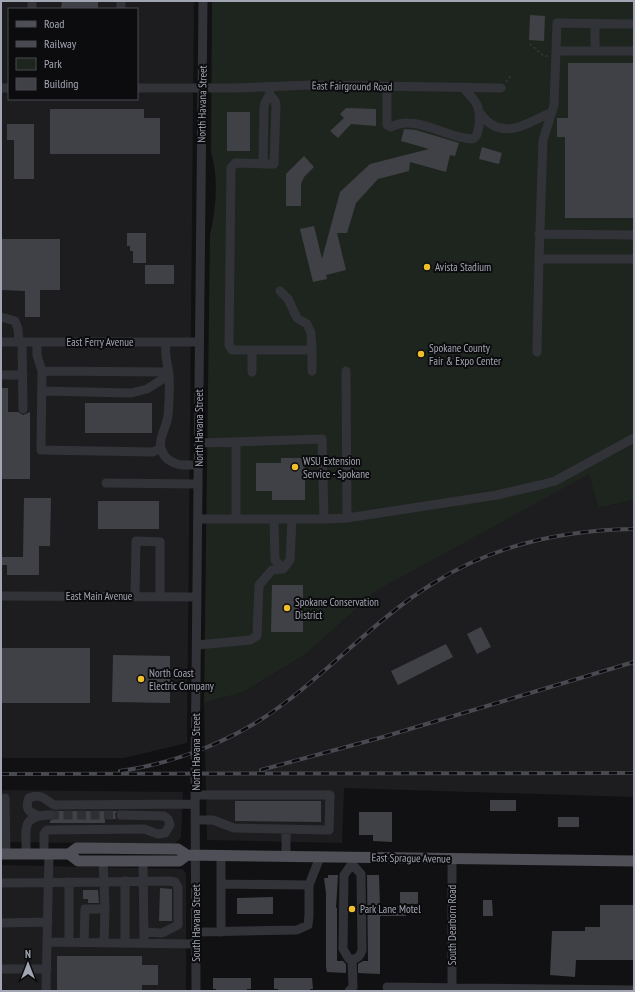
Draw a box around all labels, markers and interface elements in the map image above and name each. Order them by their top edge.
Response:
legend [8,8,138,100]
text: Road [44,16,64,31]
text: Railway [44,36,77,51]
text: Park [44,56,62,71]
street label: North Havana Street [194,65,210,143]
text: Building [44,76,79,91]
street label: East Fairground Road [312,78,393,94]
place label: Avista Stadium [435,260,491,274]
marker: Avista Stadium [422,262,432,272]
street label: East Ferry Avenue [67,335,134,349]
place label: Spokane County Fair & Expo Center [429,341,501,368]
marker: Spokane County Fair & Expo Center [416,349,426,359]
street label: North Havana Street [192,389,206,467]
place label: WSU Extension Service - Spokane [303,454,370,481]
marker: WSU Extension Service - Spokane [290,462,300,472]
street label: East Main Avenue [66,589,133,603]
place label: Spokane Conservation District [295,595,379,622]
marker: Spokane Conservation District [282,603,292,613]
place label: North Coast Electric Company [149,666,215,693]
marker: North Coast Electric Company [136,674,146,684]
street label: North Havana Street [189,713,203,791]
street label: East Sprague Avenue [371,850,451,866]
street label: South Havana Street [189,884,203,962]
street label: South Dearborn Road [445,884,459,965]
place label: Park Lane Motel [360,902,421,916]
marker: Park Lane Motel [347,904,357,914]
north arrow [8,944,48,984]
text: N [25,947,31,961]

